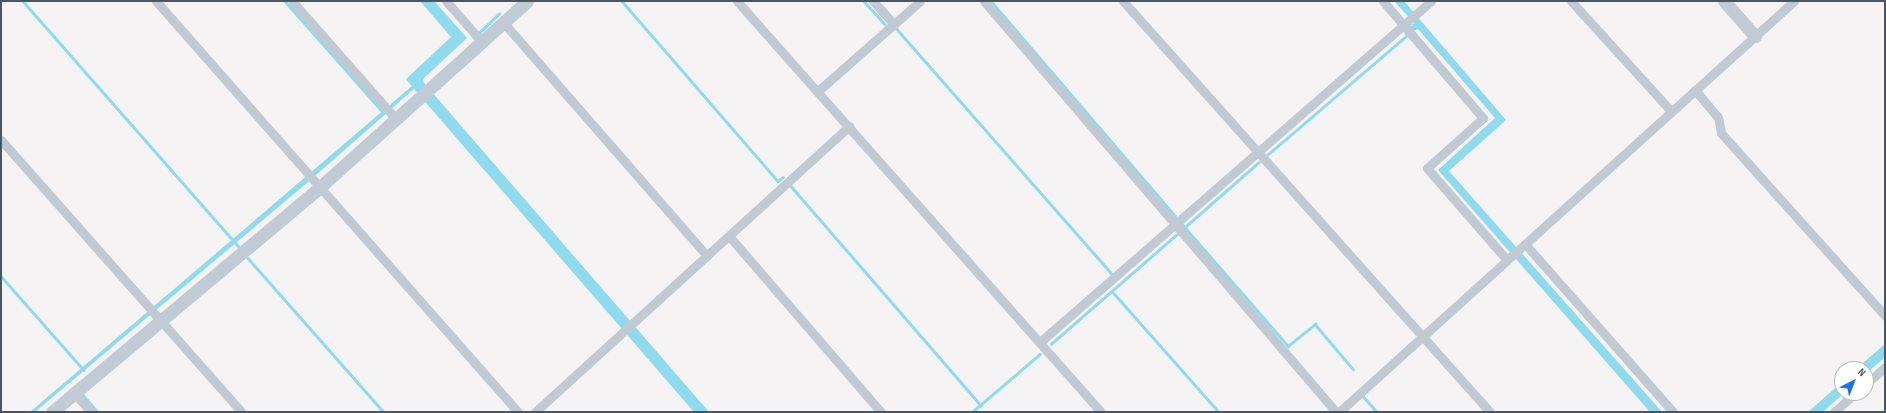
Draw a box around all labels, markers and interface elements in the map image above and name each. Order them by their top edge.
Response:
north arrow [1834,361,1874,401]
text: N [1855,366,1868,379]

